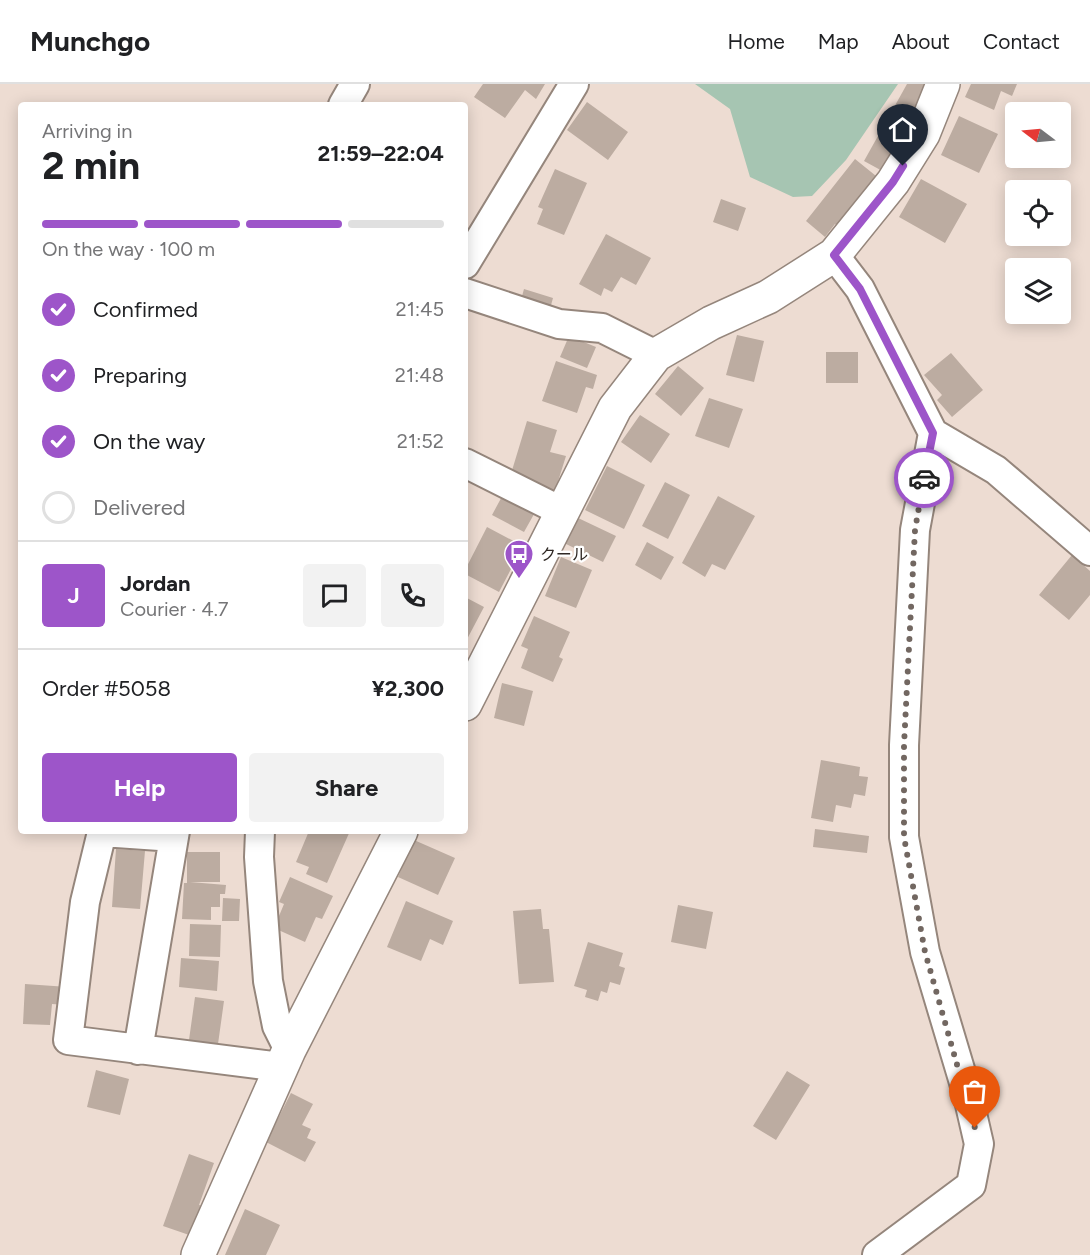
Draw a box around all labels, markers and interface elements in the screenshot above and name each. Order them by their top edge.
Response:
text: Munchgo [30,24,150,58]
text: Home [728,29,785,54]
text: Map [818,29,859,54]
text: About [892,29,950,54]
text: Contact [983,29,1060,54]
north arrow [1005,102,1071,168]
map controls [1005,102,1071,324]
pin [877,104,928,166]
icon: home [886,113,919,146]
text: Arriving in [42,119,132,143]
text: 21:59–22:04 [317,140,444,167]
text: 2 min [42,142,140,189]
button: locate [1005,180,1071,246]
text: On the way · 100 m [42,237,215,261]
button: layers [1005,258,1071,324]
icon: check [42,293,75,326]
text: Confirmed [93,296,198,323]
text: 21:45 [396,297,444,321]
icon: check [42,359,75,392]
text: Preparing [93,362,187,389]
text: 21:48 [395,363,444,387]
icon: check [42,425,75,458]
text: On the way [93,428,205,455]
text: 21:52 [397,429,444,453]
courier [894,448,954,508]
icon: car [908,462,941,495]
text: Delivered [93,494,186,521]
bus stop icon: クール [503,538,535,580]
place label: クール [540,545,588,564]
button: chat [303,564,366,627]
button: phone [381,564,444,627]
text: Jordan [120,570,191,597]
text: J [67,582,80,609]
text: Courier · 4.7 [120,597,229,621]
text: Order #5058 [42,675,171,702]
text: ¥2,300 [372,675,444,702]
button: Help [42,753,237,822]
button: Share [249,753,444,822]
pin [949,1066,1000,1128]
icon: bag [958,1075,991,1108]

